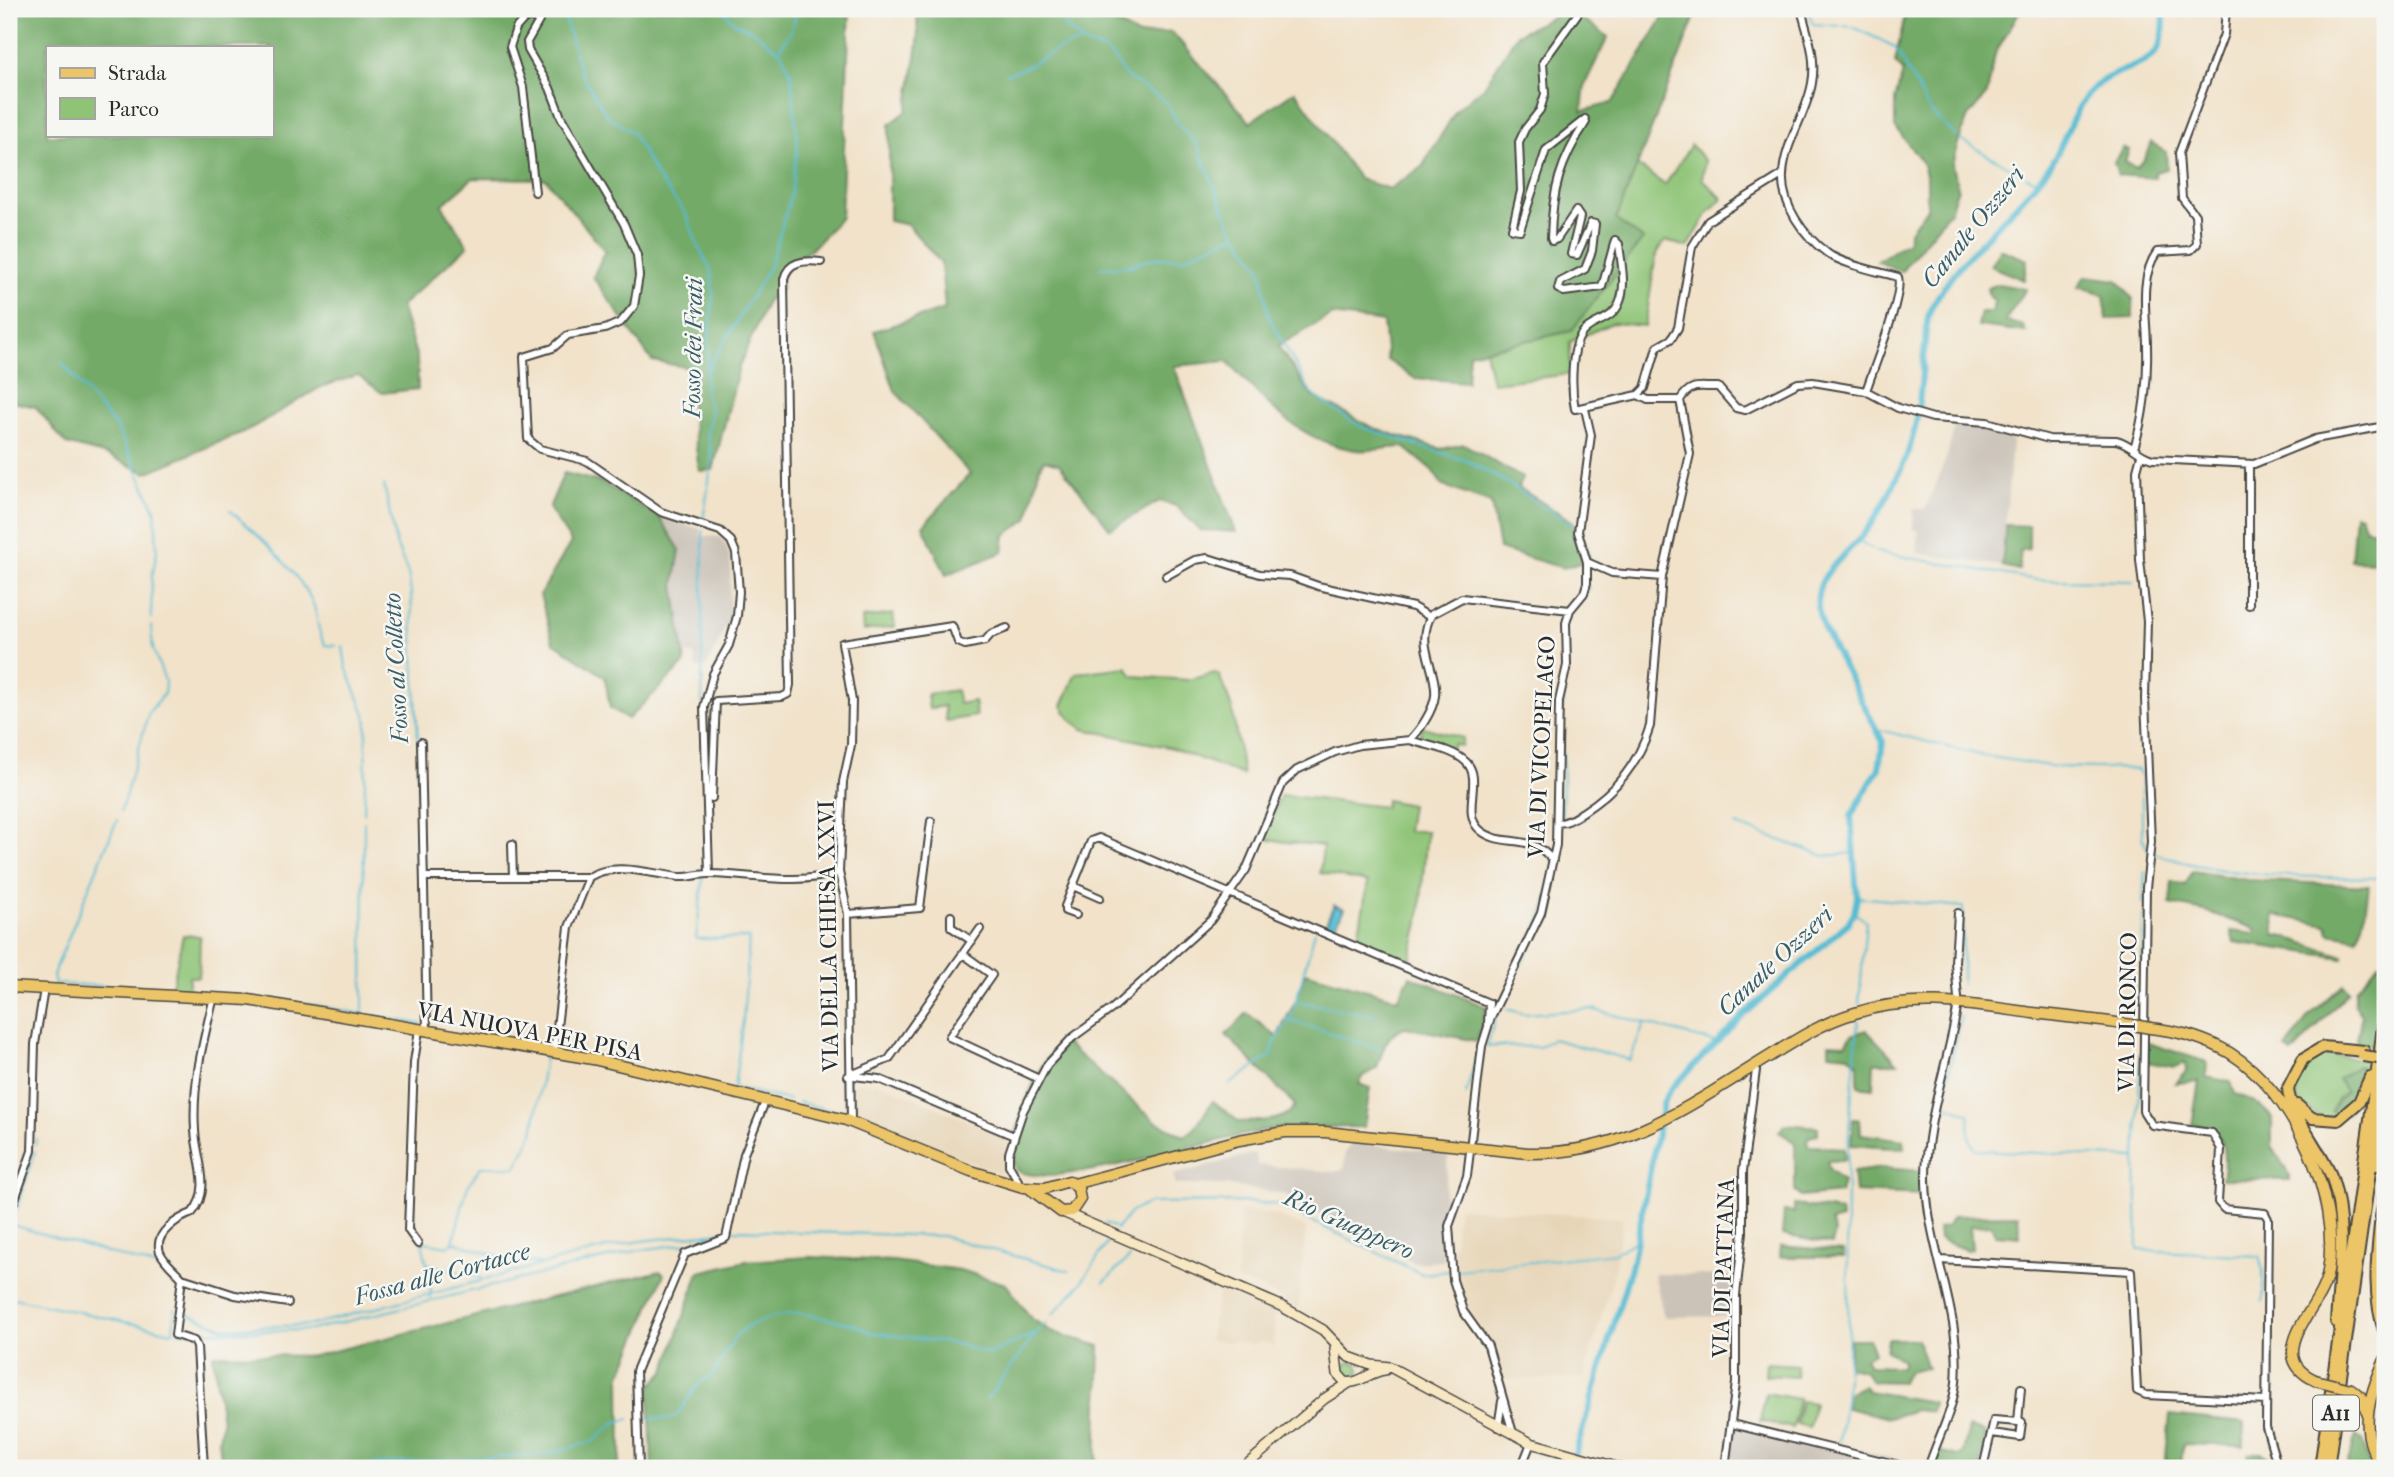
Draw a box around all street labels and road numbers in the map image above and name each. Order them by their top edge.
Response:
street label: VIA DI VICOPELAGO [1522,635,1561,860]
street label: VIA DELLA CHIESA XXVI [813,800,844,1073]
street label: VIA DI RONCO [2113,932,2142,1093]
street label: VIA NUOVA PER PISA [414,996,646,1067]
street label: VIA DI PATTANA [1707,1176,1740,1360]
road number: A11 [2313,1396,2359,1430]

